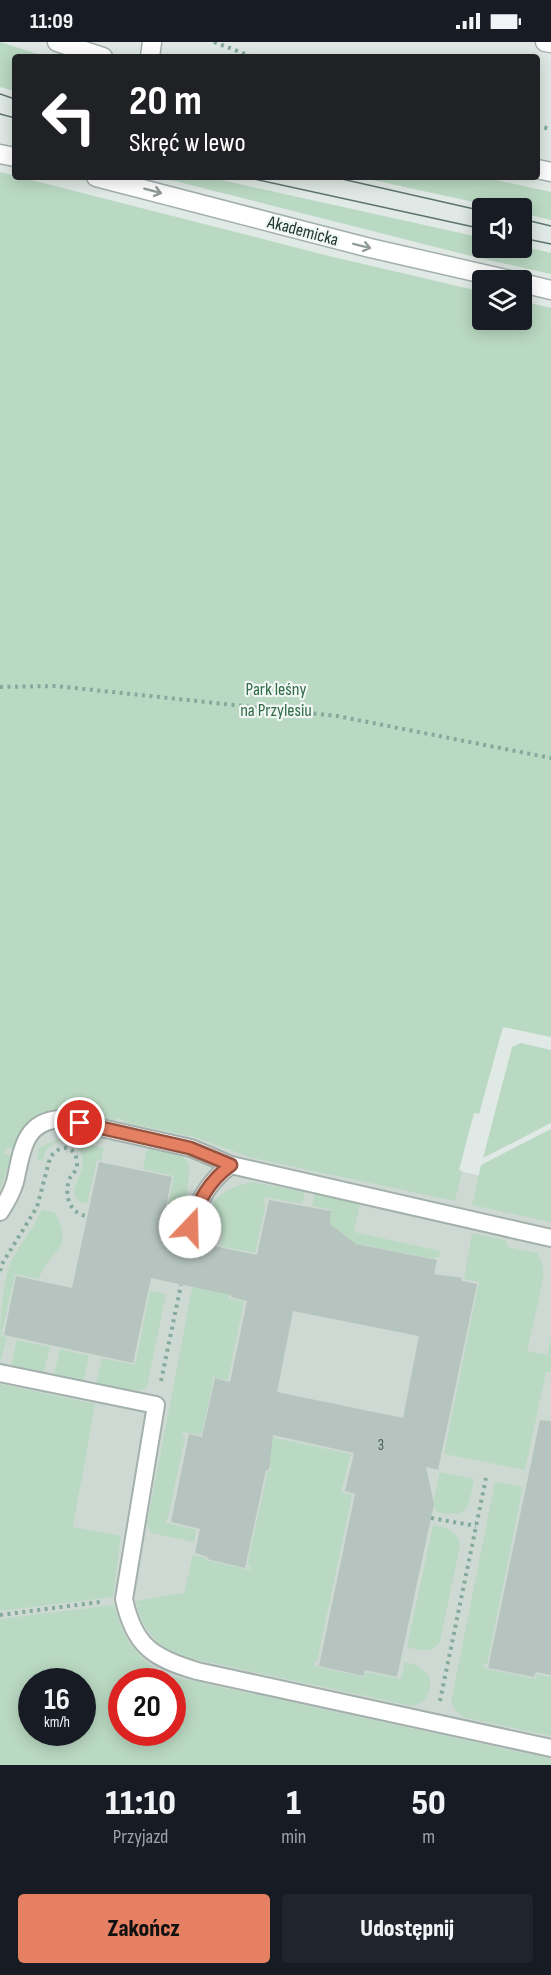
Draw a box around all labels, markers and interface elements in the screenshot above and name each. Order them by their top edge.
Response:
text: 11:09 [30,8,73,35]
text: 20 m [129,76,202,127]
icon: left [30,78,108,156]
text: Skręć w lewo [129,127,246,159]
one-way arrow [143,186,162,198]
map controls [472,198,532,330]
button: sound [472,198,532,258]
street label: Akademicka [264,211,341,251]
one-way arrow [352,241,371,252]
button: layers [472,270,532,330]
park label: Park leśny na Przylesiu [240,679,312,721]
pin [54,1097,105,1148]
icon: arrive [63,1106,96,1139]
position arrow [158,1195,222,1259]
house number: 3 [378,1436,384,1455]
speed limit sign: 20 [108,1668,186,1746]
text: 16 [44,1682,70,1718]
text: km/h [44,1713,70,1732]
text: 11:10 [105,1782,176,1825]
text: 1 [286,1782,301,1825]
text: 50 [412,1782,446,1825]
text: Przyjazd [113,1825,168,1849]
text: min [281,1825,306,1849]
text: m [422,1825,435,1849]
button: Zakończ [18,1894,270,1963]
button: Udostępnij [282,1894,533,1963]

